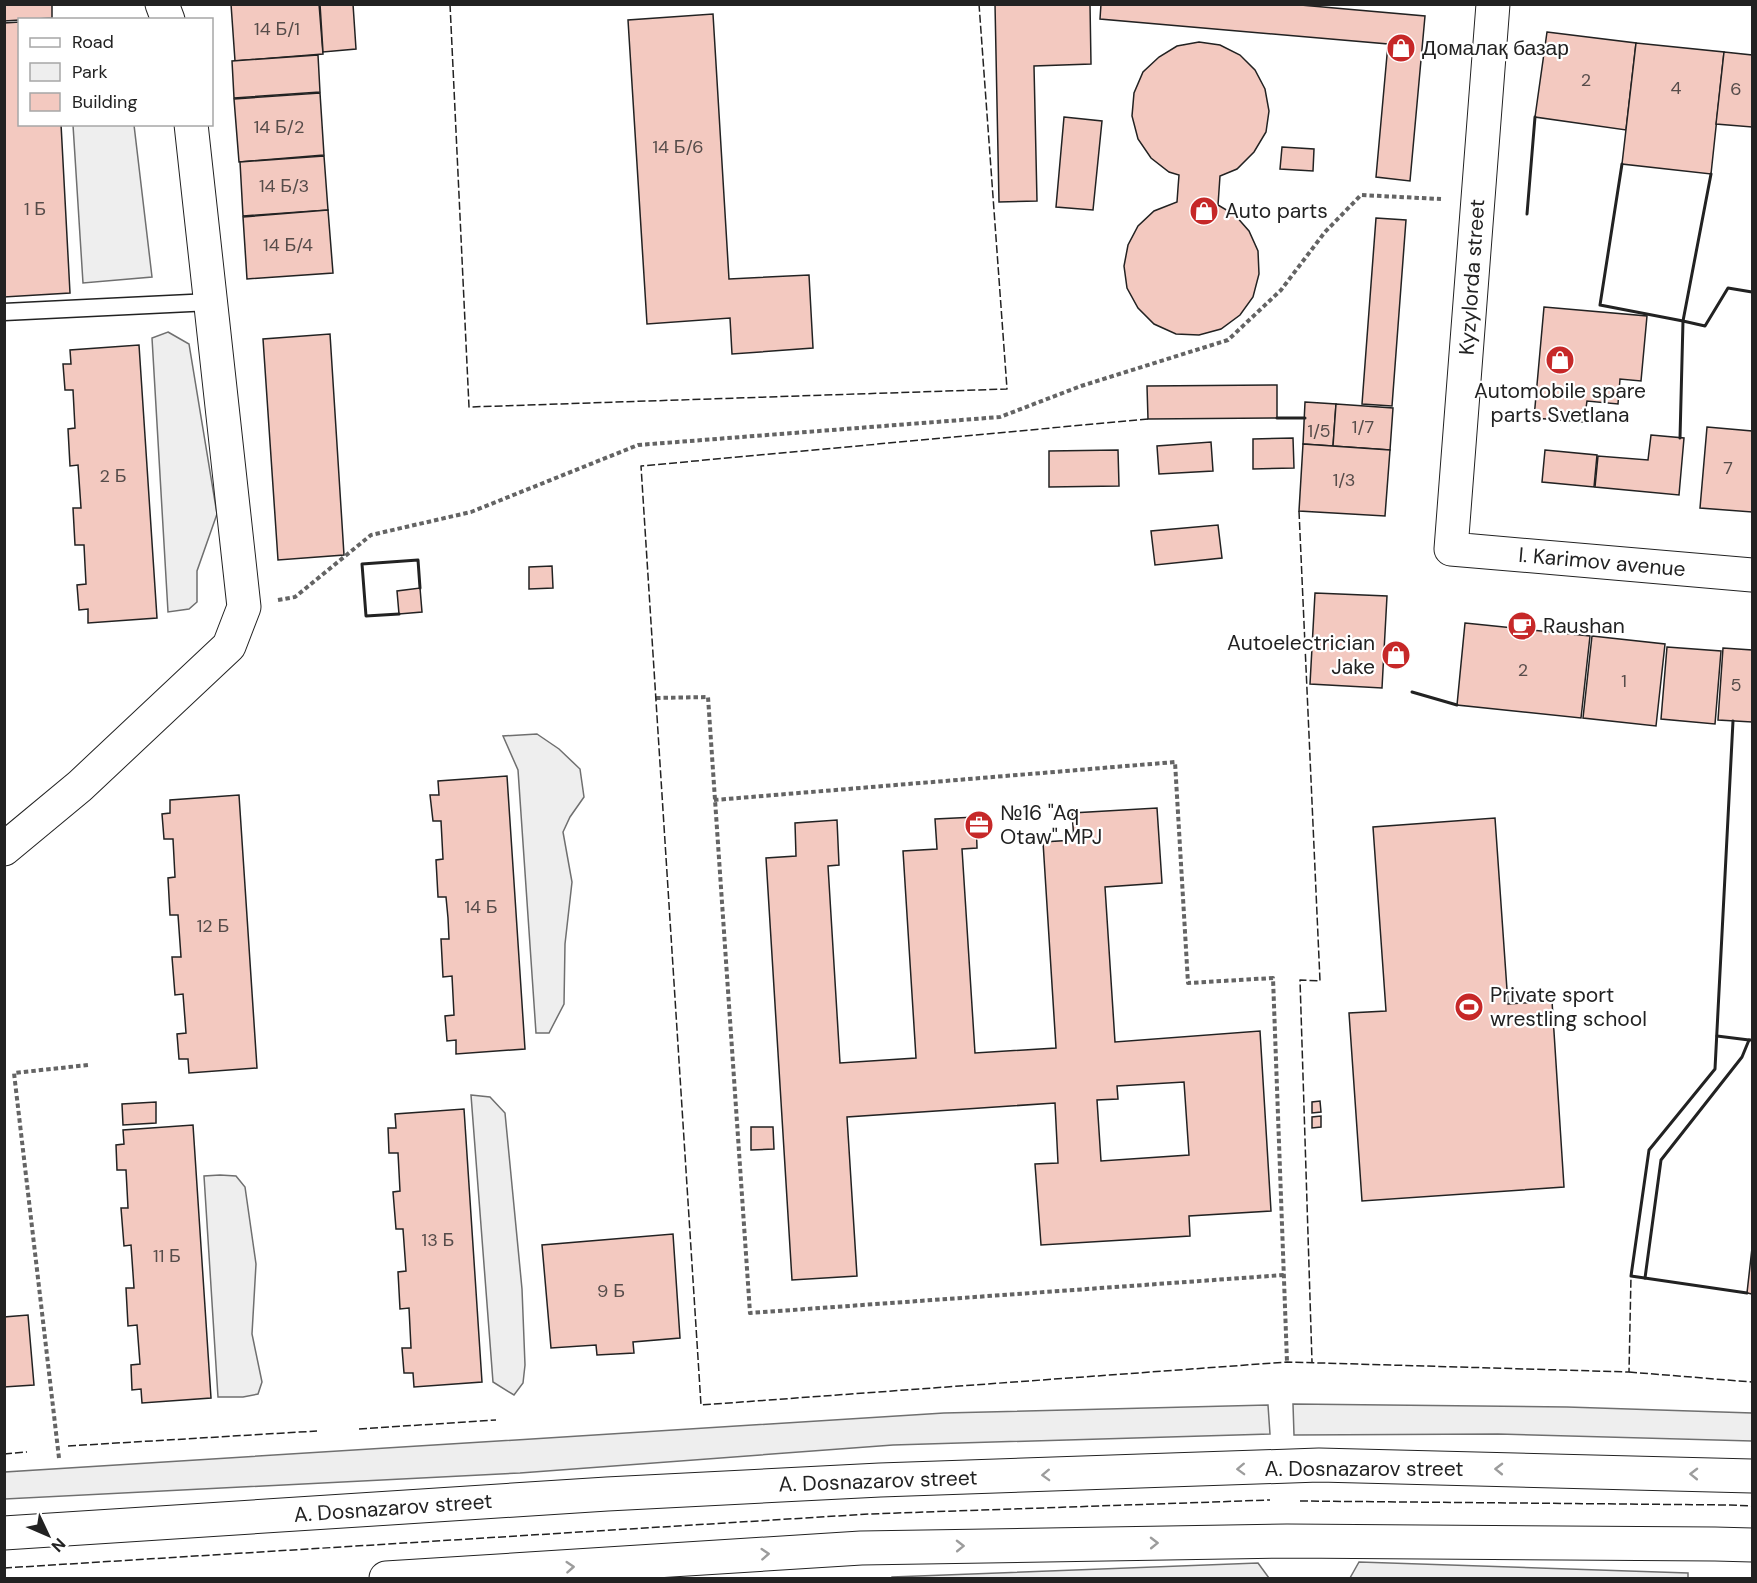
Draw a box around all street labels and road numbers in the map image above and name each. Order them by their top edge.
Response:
street label: Kyzylorda street [1453,198,1491,356]
street label: I. Karimov avenue [1517,541,1687,583]
street label: A. Dosnazarov street [1264,1455,1464,1483]
street label: A. Dosnazarov street [778,1464,978,1498]
street label: A. Dosnazarov street [293,1487,493,1529]

